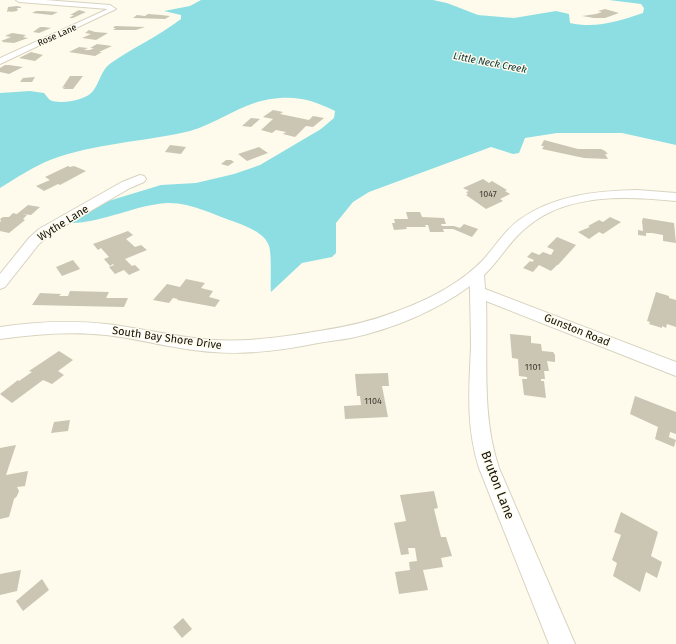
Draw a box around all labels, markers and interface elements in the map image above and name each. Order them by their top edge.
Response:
street label: Rose Lane [36,22,78,48]
water label: Little Neck Creek [452,50,528,76]
house number: 1047 [479,189,497,199]
street label: Wythe Lane [35,202,91,244]
street label: Gunston Road [542,311,612,349]
street label: South Bay Shore Drive [111,324,223,352]
house number: 1101 [525,362,541,372]
house number: 1104 [364,396,382,406]
street label: Bruton Lane [478,449,518,521]

